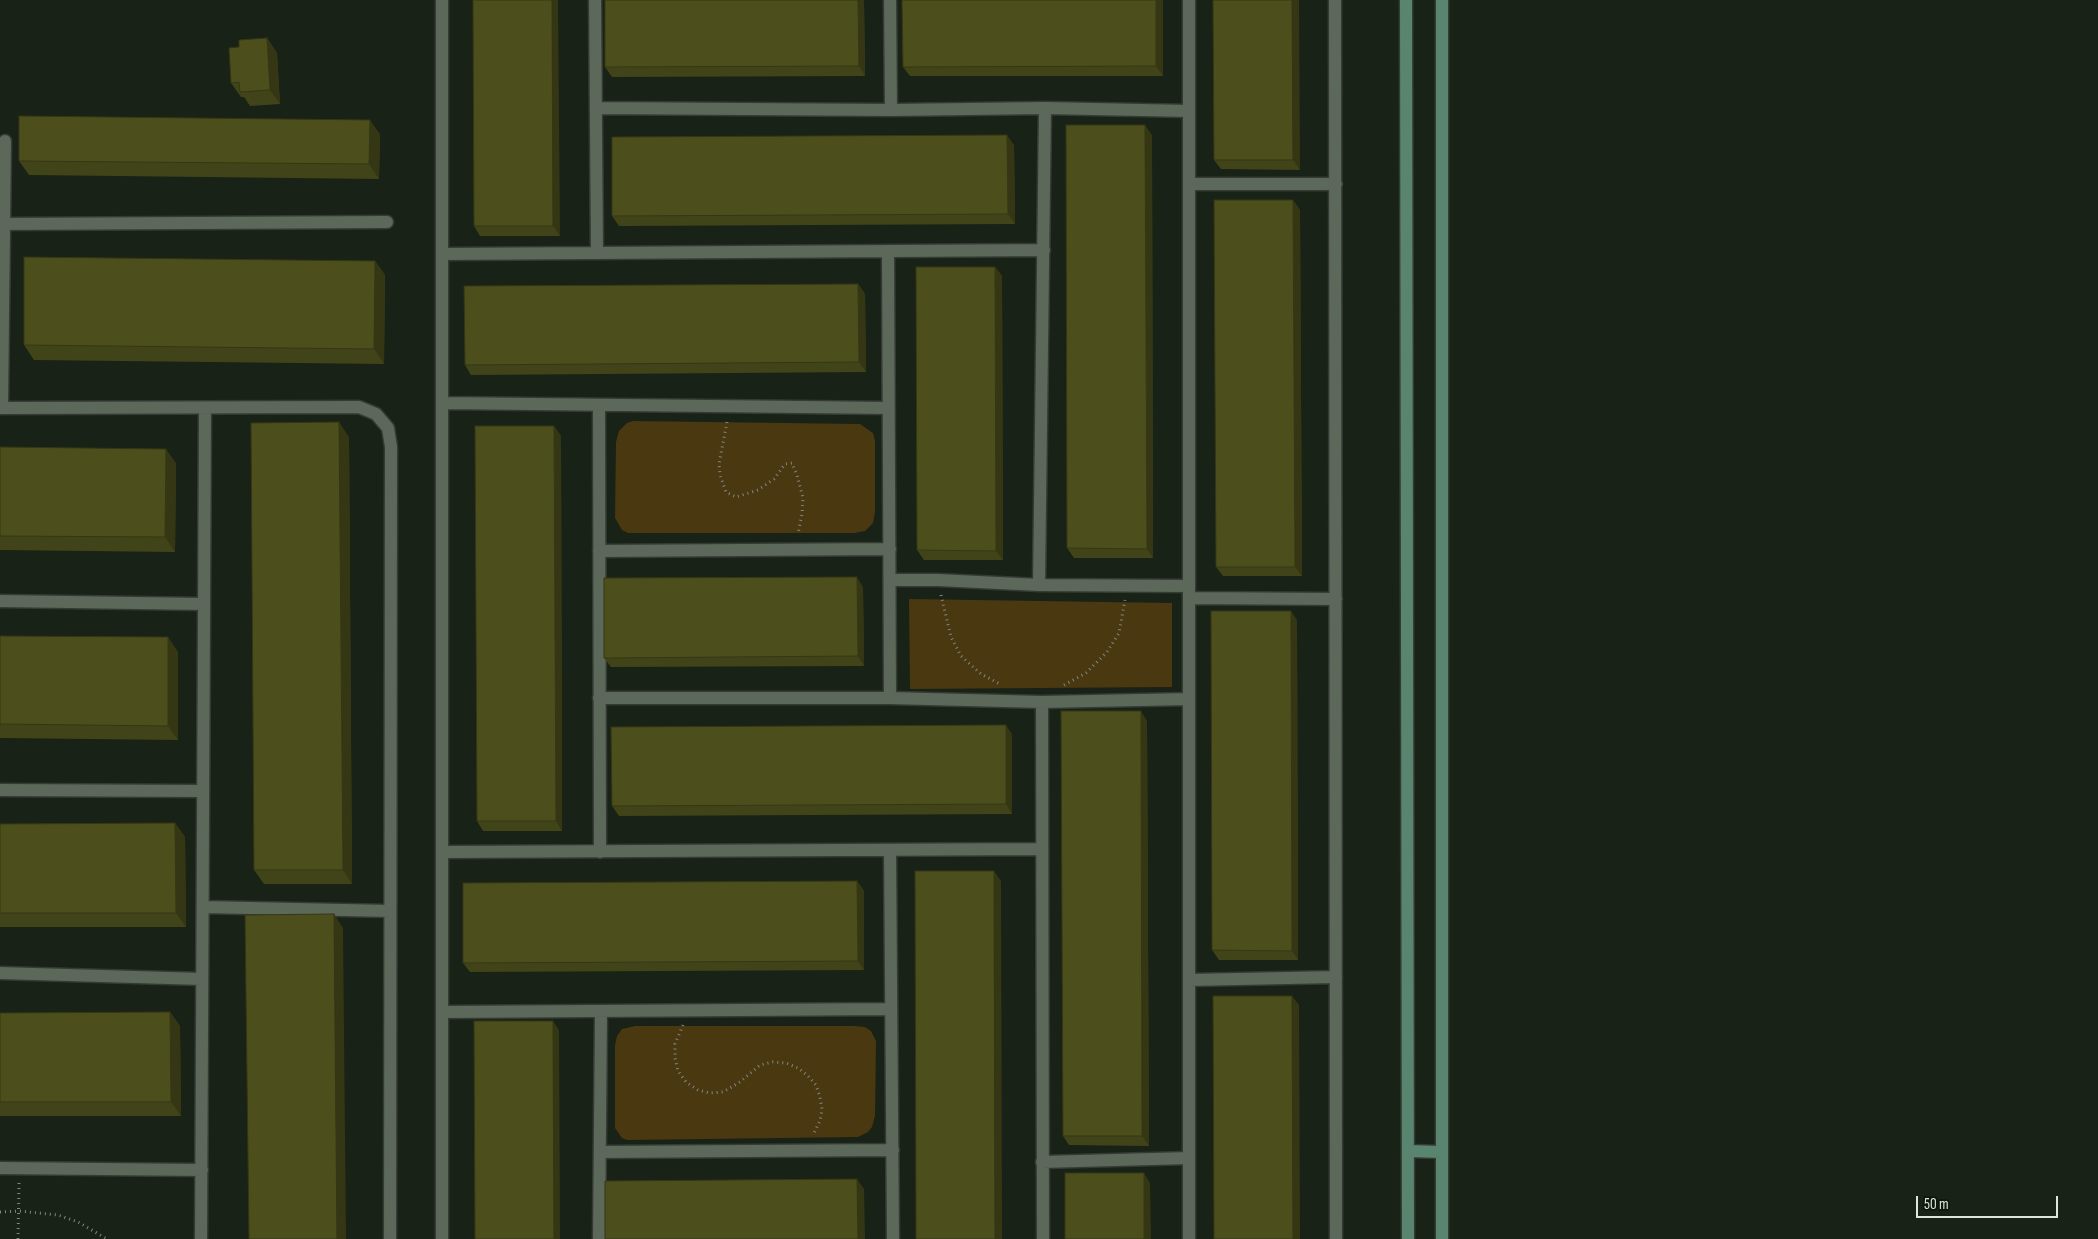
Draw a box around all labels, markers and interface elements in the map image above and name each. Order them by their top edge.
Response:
scale bar [1918,1186,2060,1218]
text: 50 m [1924,1195,1949,1214]

